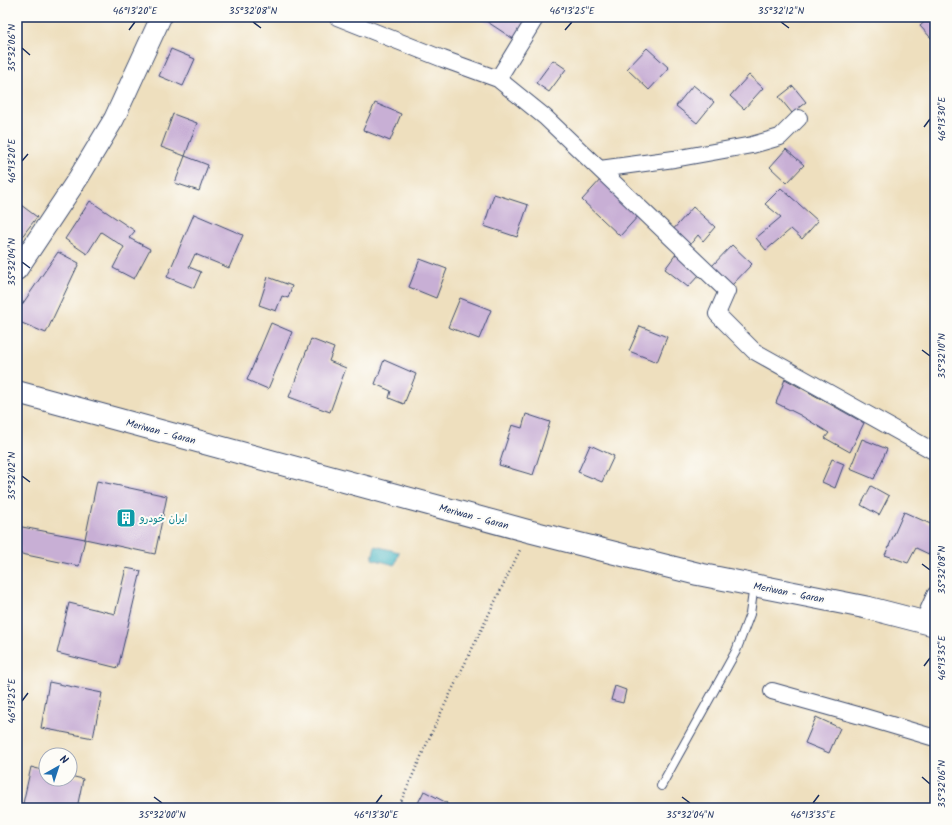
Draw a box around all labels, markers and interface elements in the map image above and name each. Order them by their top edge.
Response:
text: 46°13'20"E [113,3,159,19]
text: 35°32'08"N [229,3,277,19]
text: 46°13'25"E [549,3,596,19]
text: 35°32'12"N [758,3,804,19]
text: 35°32'06"N [4,24,20,72]
text: 46°13'30"E [934,96,950,141]
text: 46°13'20"E [4,137,20,183]
text: 35°32'04"N [4,238,20,286]
text: 35°32'10"N [934,333,950,379]
street label: Meriwan - Garan [124,415,197,449]
text: 35°32'02"N [4,452,20,500]
street label: Meriwan - Garan [437,500,510,534]
building icon: ایران خودرو [115,507,137,529]
place label: ایران خودرو [139,511,187,527]
text: 35°32'08"N [934,546,950,594]
street label: Meriwan - Garan [752,578,825,608]
text: 46°13'35"E [934,634,950,681]
text: 46°13'25"E [4,677,20,724]
north arrow [38,747,78,787]
text: N [55,751,72,769]
text: 35°32'06"N [934,760,950,808]
text: 35°32'00"N [138,807,186,823]
text: 46°13'30"E [354,807,399,823]
text: 35°32'04"N [666,807,714,823]
text: 46°13'35"E [791,807,837,823]

